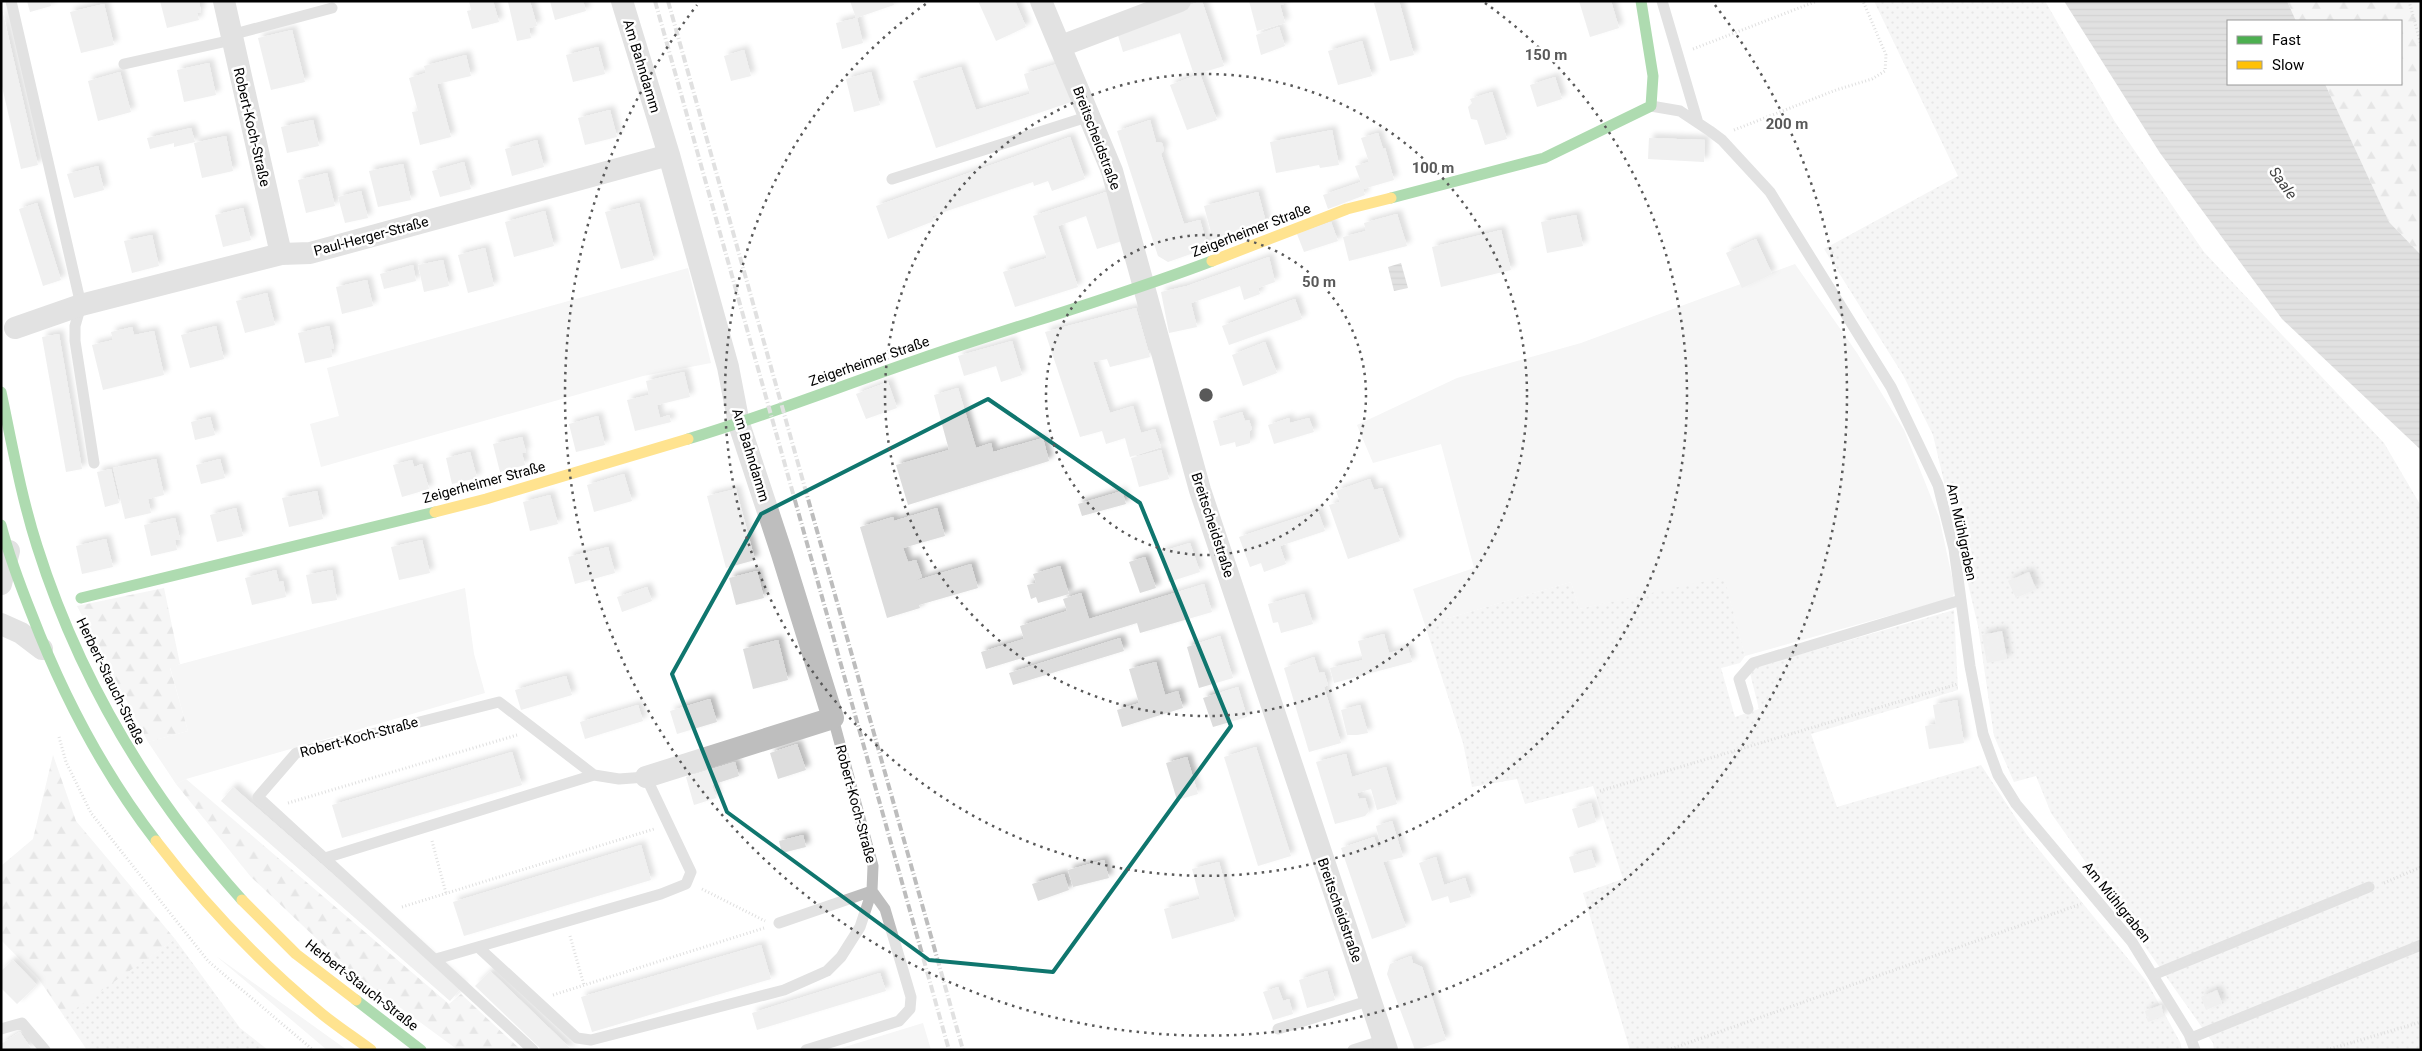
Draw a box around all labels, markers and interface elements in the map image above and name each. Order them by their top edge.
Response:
street label: Am Bahndamm [620,17,664,115]
legend [2227,20,2402,85]
text: Fast [2272,31,2301,49]
text: 150 m [1525,46,1567,64]
text: Slow [2272,56,2304,74]
street label: Robert-Koch-Straße [231,66,273,188]
street label: Breitscheidstraße [1070,84,1124,192]
text: 200 m [1766,115,1808,133]
text: 100 m [1412,159,1454,177]
water label: Saale [2265,163,2301,203]
street label: Zeigerheimer Straße [1189,200,1313,260]
street label: Paul-Herger-Straße [312,213,430,259]
text: 50 m [1302,273,1336,291]
street label: Zeigerheimer Straße [807,333,931,389]
centre of rings [1197,386,1215,404]
street label: Am Bahndamm [729,406,773,504]
street label: Zeigerheimer Straße [421,458,547,506]
street label: Breitscheidstraße [1188,471,1238,579]
street label: Am Mühlgraben [1944,482,1980,582]
street label: Herbert-Stauch-Straße [73,615,149,747]
street label: Robert-Koch-Straße [298,714,420,760]
street label: Robert-Koch-Straße [833,743,879,865]
street label: Breitscheidstraße [1315,856,1365,964]
street label: Am Mühlgraben [2080,859,2154,945]
street label: Herbert-Stauch-Straße [302,936,422,1034]

